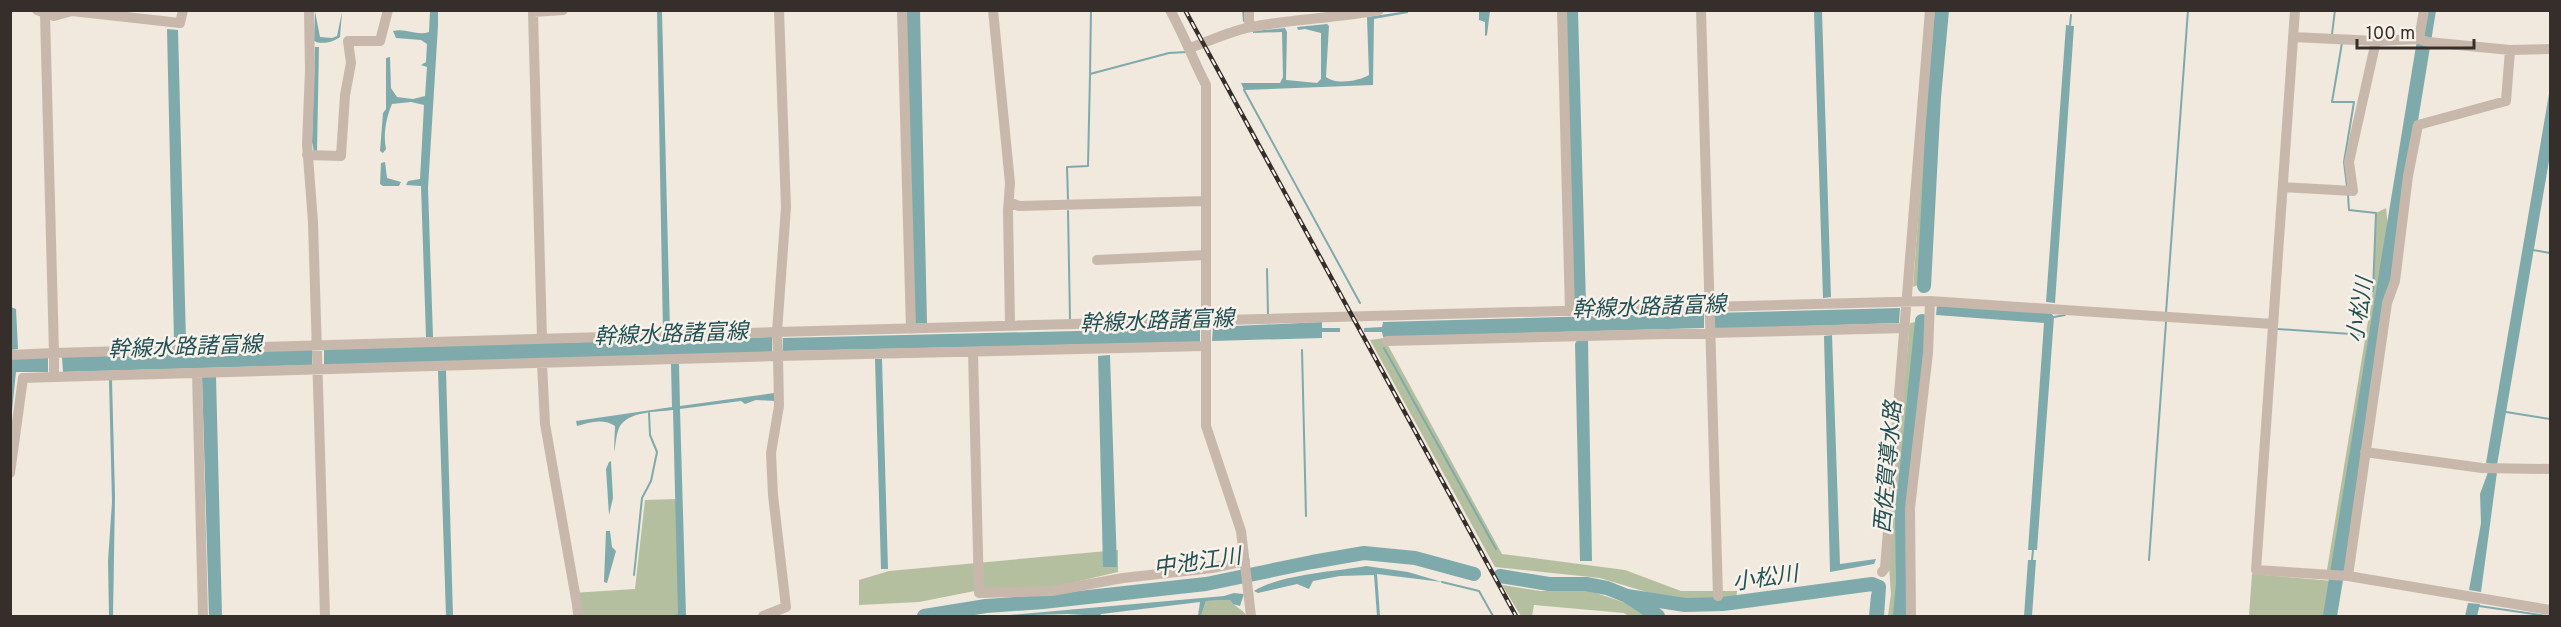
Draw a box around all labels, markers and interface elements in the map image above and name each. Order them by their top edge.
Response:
scale bar [2357,12,2474,50]
text: 100 m [2366,23,2415,46]
water label: 小松川 [2343,274,2380,345]
water label: 幹線水路諸富線 [1572,292,1730,325]
water label: 幹線水路諸富線 [1080,306,1238,339]
water label: 幹線水路諸富線 [594,319,752,352]
water label: 幹線水路諸富線 [108,332,266,365]
water label: 西佐賀導水路 [1870,398,1909,534]
water label: 中池江川 [1152,544,1245,583]
water label: 小松川 [1731,561,1802,597]

